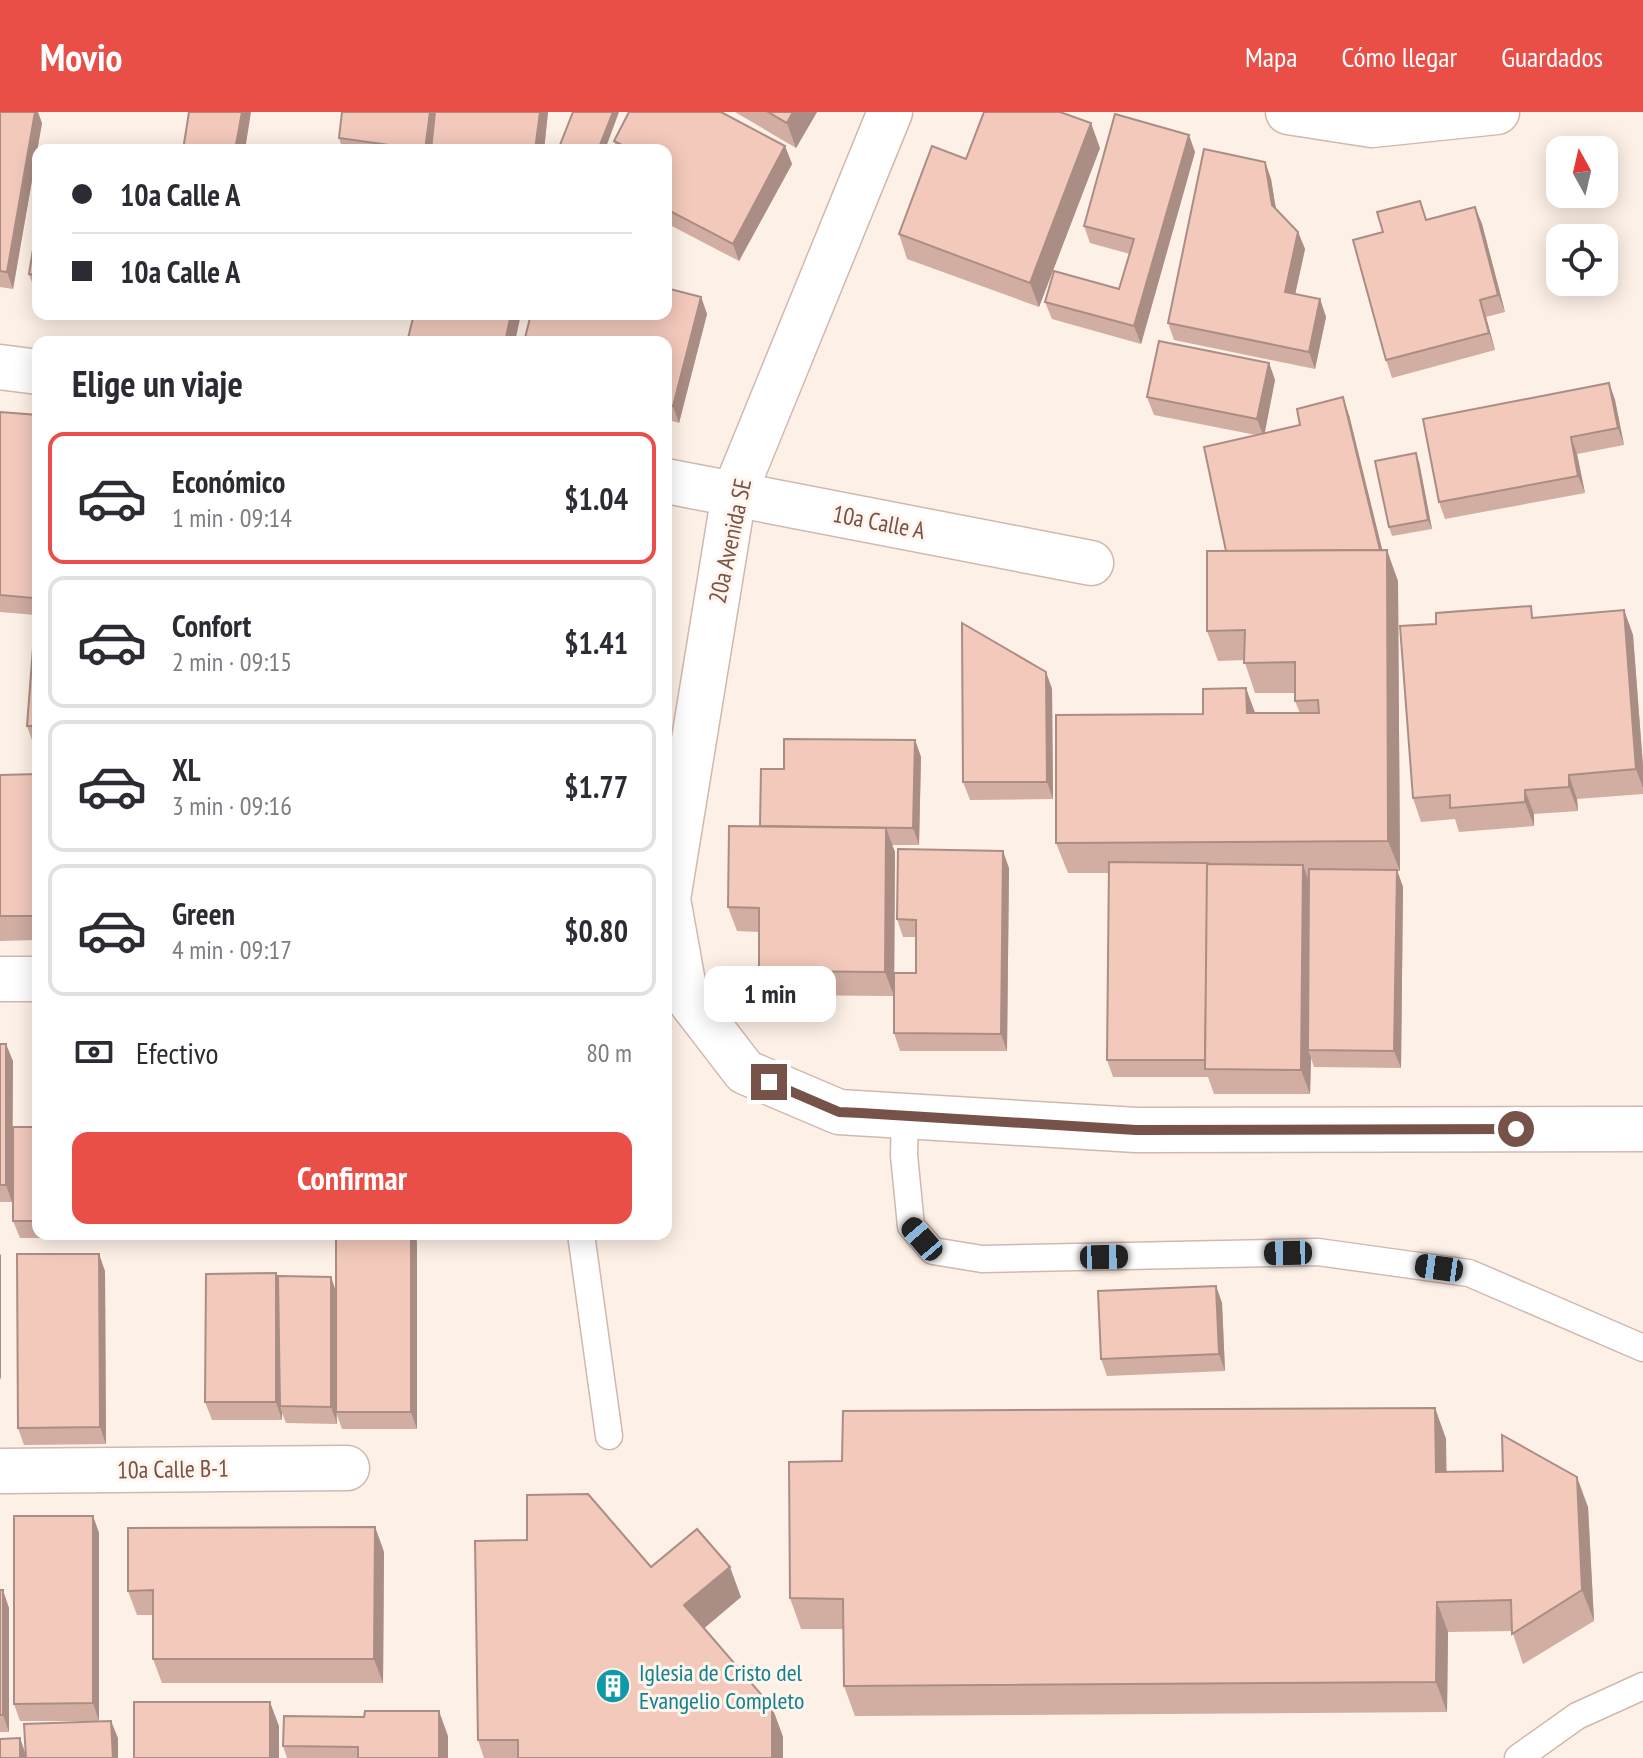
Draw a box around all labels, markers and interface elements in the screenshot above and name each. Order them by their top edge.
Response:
text: Movio [40,32,122,81]
text: Mapa [1245,38,1297,75]
text: Cómo llegar [1341,38,1457,75]
text: Guardados [1501,38,1603,75]
north arrow [1546,136,1618,208]
map controls [1546,136,1618,296]
text: 10a Calle A [120,175,240,214]
button: locate [1546,224,1618,296]
text: 10a Calle A [120,252,240,291]
text: Elige un viaje [72,360,243,407]
icon: car [76,462,148,534]
text: Económico [172,462,285,501]
street label: 20a Avenida SE [702,476,758,606]
text: $1.04 [564,479,628,518]
street label: 10a Calle A [830,498,928,546]
text: 1 min · 09:14 [172,501,292,534]
icon: car [76,606,148,678]
text: Confort [172,606,251,645]
text: $1.41 [564,623,628,662]
text: 2 min · 09:15 [172,645,292,678]
icon: car [76,750,148,822]
text: XL [172,750,201,789]
text: $1.77 [564,767,628,806]
text: 3 min · 09:16 [172,789,292,822]
icon: car [76,894,148,966]
text: Green [172,894,235,933]
text: $0.80 [564,911,628,950]
text: 4 min · 09:17 [172,933,292,966]
callout: 1 min [703,966,835,1022]
text: 1 min [744,977,796,1010]
icon: cash [72,1030,116,1074]
text: Efectivo [136,1033,219,1072]
text: 80 m [586,1036,632,1069]
route end [751,1064,787,1100]
route start [1498,1111,1534,1147]
button: Confirmar [72,1132,632,1224]
car [897,1213,947,1265]
car [1264,1241,1312,1265]
car [1080,1245,1128,1269]
car [1414,1253,1464,1283]
street label: 10a Calle B-1 [117,1453,229,1485]
place label: Iglesia de Cristo del Evangelio Completo [639,1657,804,1716]
building icon: Iglesia de Cristo del Evangelio Completo [594,1667,632,1705]

